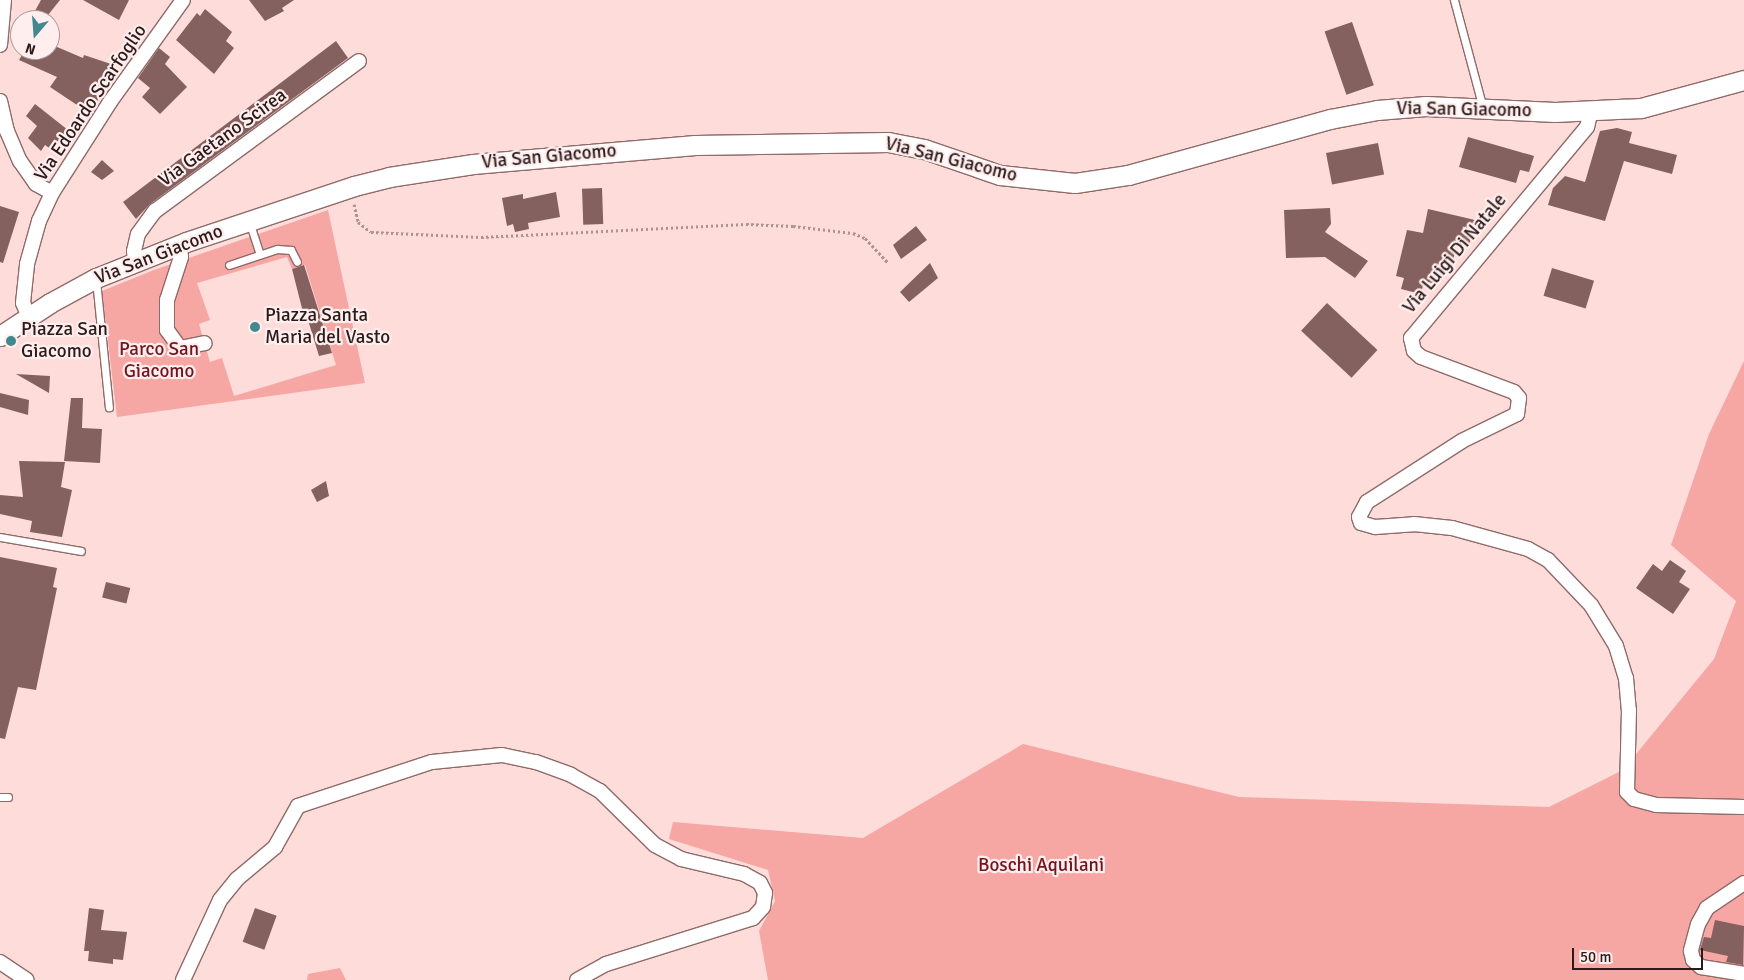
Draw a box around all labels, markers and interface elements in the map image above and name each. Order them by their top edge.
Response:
north arrow [10,10,60,60]
street label: Via Edoardo Scarfoglio [30,20,152,186]
text: N [23,39,38,58]
street label: Via Gaetano Scirea [155,84,291,192]
street label: Via San Giacomo [1396,97,1532,123]
street label: Via San Giacomo [883,133,1019,187]
street label: Via San Giacomo [481,140,617,174]
street label: Via Luigi Di Natale [1398,190,1512,318]
street label: Via San Giacomo [92,220,226,290]
place label: Piazza Santa Maria del Vasto [265,305,390,349]
place label: Piazza San Giacomo [21,319,108,363]
marker: Piazza Santa Maria del Vasto [249,321,261,333]
marker: Piazza San Giacomo [5,335,17,347]
park label: Parco San Giacomo [119,339,199,383]
park label: Boschi Aquilani [978,855,1104,877]
scale bar [1574,938,1705,970]
text: 50 m [1580,948,1611,966]

